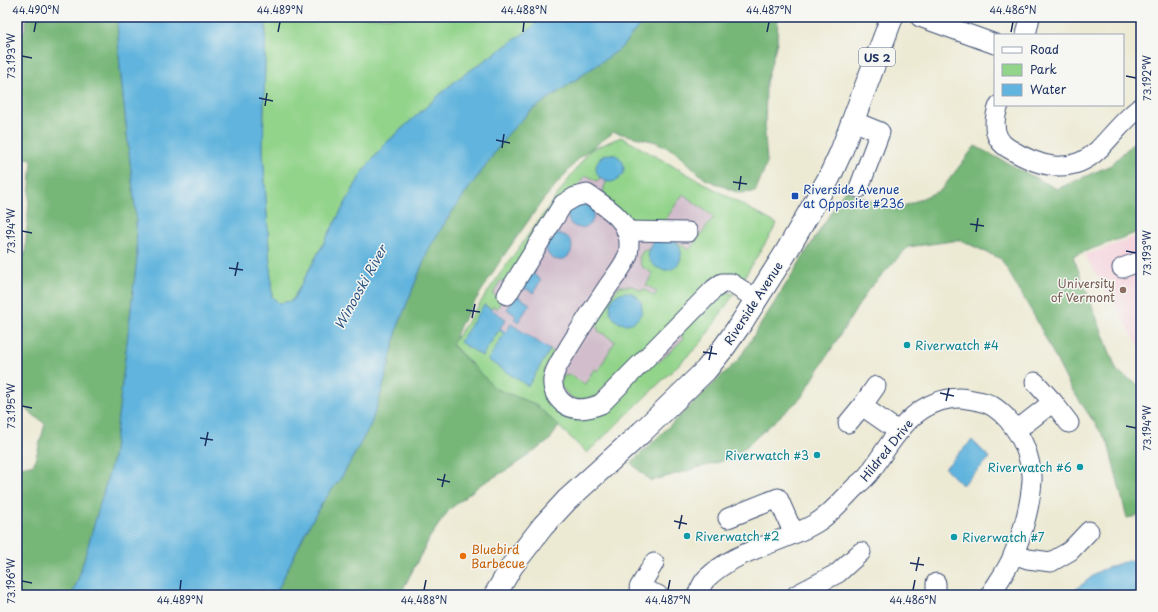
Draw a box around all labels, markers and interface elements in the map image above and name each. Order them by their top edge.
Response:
text: 44.490°N [12,2,60,17]
text: 44.489°N [257,2,303,17]
text: 44.488°N [501,2,548,17]
text: 44.487°N [746,2,792,17]
text: 44.486°N [990,2,1037,17]
text: 73.193°W [3,32,18,79]
legend [994,34,1124,106]
text: Road [1030,40,1059,58]
road number: US 2 [859,48,895,66]
text: 73.192°W [1139,54,1154,101]
text: Park [1030,60,1057,78]
text: Water [1030,80,1067,98]
place label: Riverside Avenue at Opposite #236 [803,180,905,212]
marker: Riverside Avenue at Opposite #236 [790,191,800,201]
text: 73.194°W [3,207,18,254]
text: 73.193°W [1139,229,1154,276]
water label: Winooski River [329,240,392,332]
street label: Riverside Avenue [719,258,787,348]
place label: University of Vermont [1051,274,1115,306]
marker: University of Vermont [1118,285,1128,295]
place label: Riverwatch #4 [915,336,999,354]
marker: Riverwatch #4 [902,340,912,350]
text: 73.195°W [3,383,18,429]
text: 73.194°W [1139,404,1154,451]
street label: Hildred Drive [855,415,917,485]
place label: Riverwatch #3 [725,446,809,464]
marker: Riverwatch #3 [812,450,822,460]
place label: Riverwatch #6 [988,458,1072,476]
marker: Riverwatch #6 [1075,462,1085,472]
place label: Riverwatch #2 [695,527,780,545]
place label: Riverwatch #7 [962,528,1045,546]
marker: Riverwatch #2 [682,531,692,541]
marker: Riverwatch #7 [949,532,959,542]
place label: Bluebird Barbecue [471,540,526,572]
marker: Bluebird Barbecue [458,551,468,561]
text: 73.196°W [3,557,18,604]
text: 44.489°N [157,592,203,607]
text: 44.488°N [401,592,448,607]
text: 44.487°N [645,592,691,607]
text: 44.486°N [890,592,937,607]

